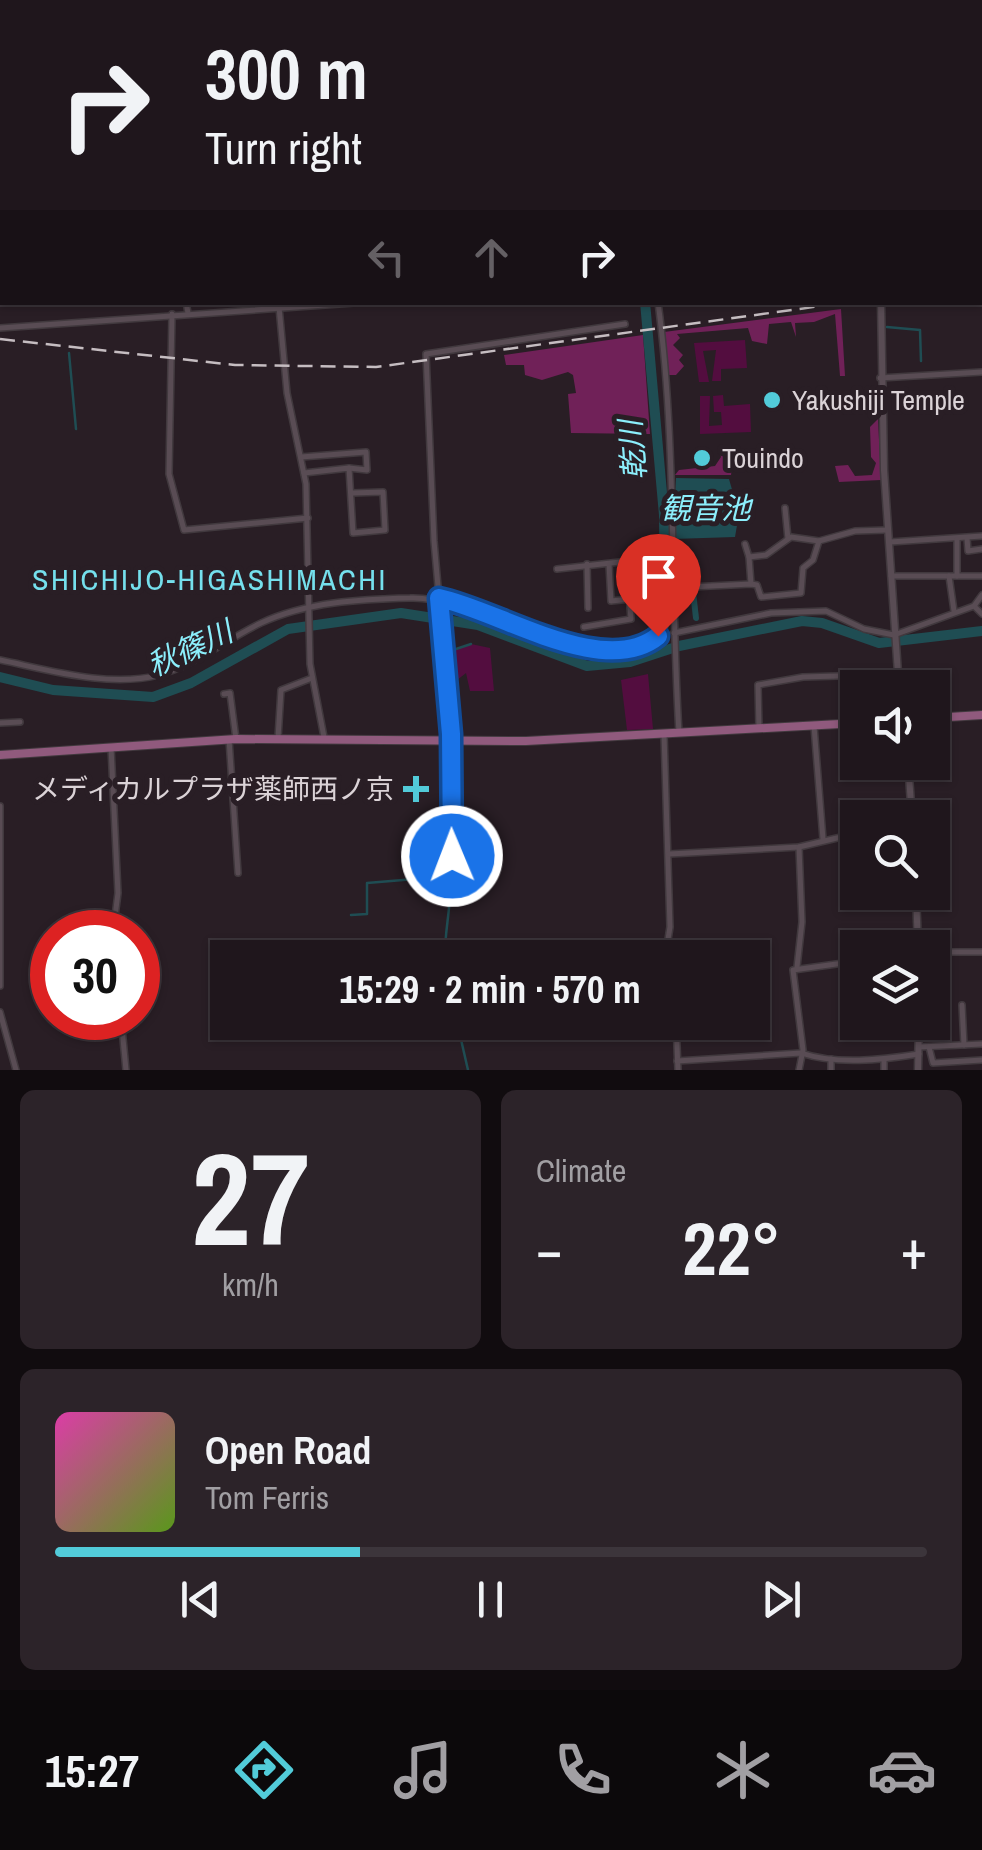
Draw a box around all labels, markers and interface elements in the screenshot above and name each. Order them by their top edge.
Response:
text: 300 m [205,27,368,121]
icon: right [40,40,170,170]
text: Turn right [205,117,362,178]
icon: left [359,230,414,285]
icon: ahead [464,230,519,285]
icon: right [569,230,624,285]
place label: Yakushiji Temple [792,381,965,419]
marker: Yakushiji Temple [761,389,783,411]
water label: 乾川 [609,415,655,482]
place label: Touindo [722,439,804,477]
marker: Touindo [691,447,713,469]
water label: 観音池 [661,488,754,528]
pin [616,534,701,637]
icon: arrive [631,549,686,604]
district label: SHICHIJO-HIGASHIMACHI [32,559,388,599]
water label: 秋篠川 [140,610,242,685]
map controls [840,670,950,1040]
button: sound [840,670,950,780]
place label: メディカルプラザ薬師西ノ京 [32,770,394,808]
marker: メディカルプラザ薬師西ノ京 [403,776,429,802]
button: search [840,800,950,910]
position arrow [400,804,504,908]
speed limit sign: 30 [30,910,160,1040]
button: layers [840,930,950,1040]
text: 15:29 · 2 min · 570 m [339,964,641,1015]
text: 27 [191,1110,310,1286]
text: Climate [536,1149,626,1192]
text: 22° [682,1197,781,1298]
text: − [536,1212,562,1286]
text: + [901,1212,927,1286]
text: km/h [222,1263,279,1306]
text: Open Road [205,1425,371,1476]
text: Tom Ferris [205,1476,329,1519]
icon: previous [173,1572,228,1627]
icon: pause [463,1572,518,1627]
icon: next [754,1572,809,1627]
icon: directions [229,1735,299,1805]
icon: music [388,1735,458,1805]
icon: phone [548,1735,618,1805]
icon: climate [708,1735,778,1805]
icon: car [867,1735,937,1805]
text: 15:27 [45,1740,139,1801]

